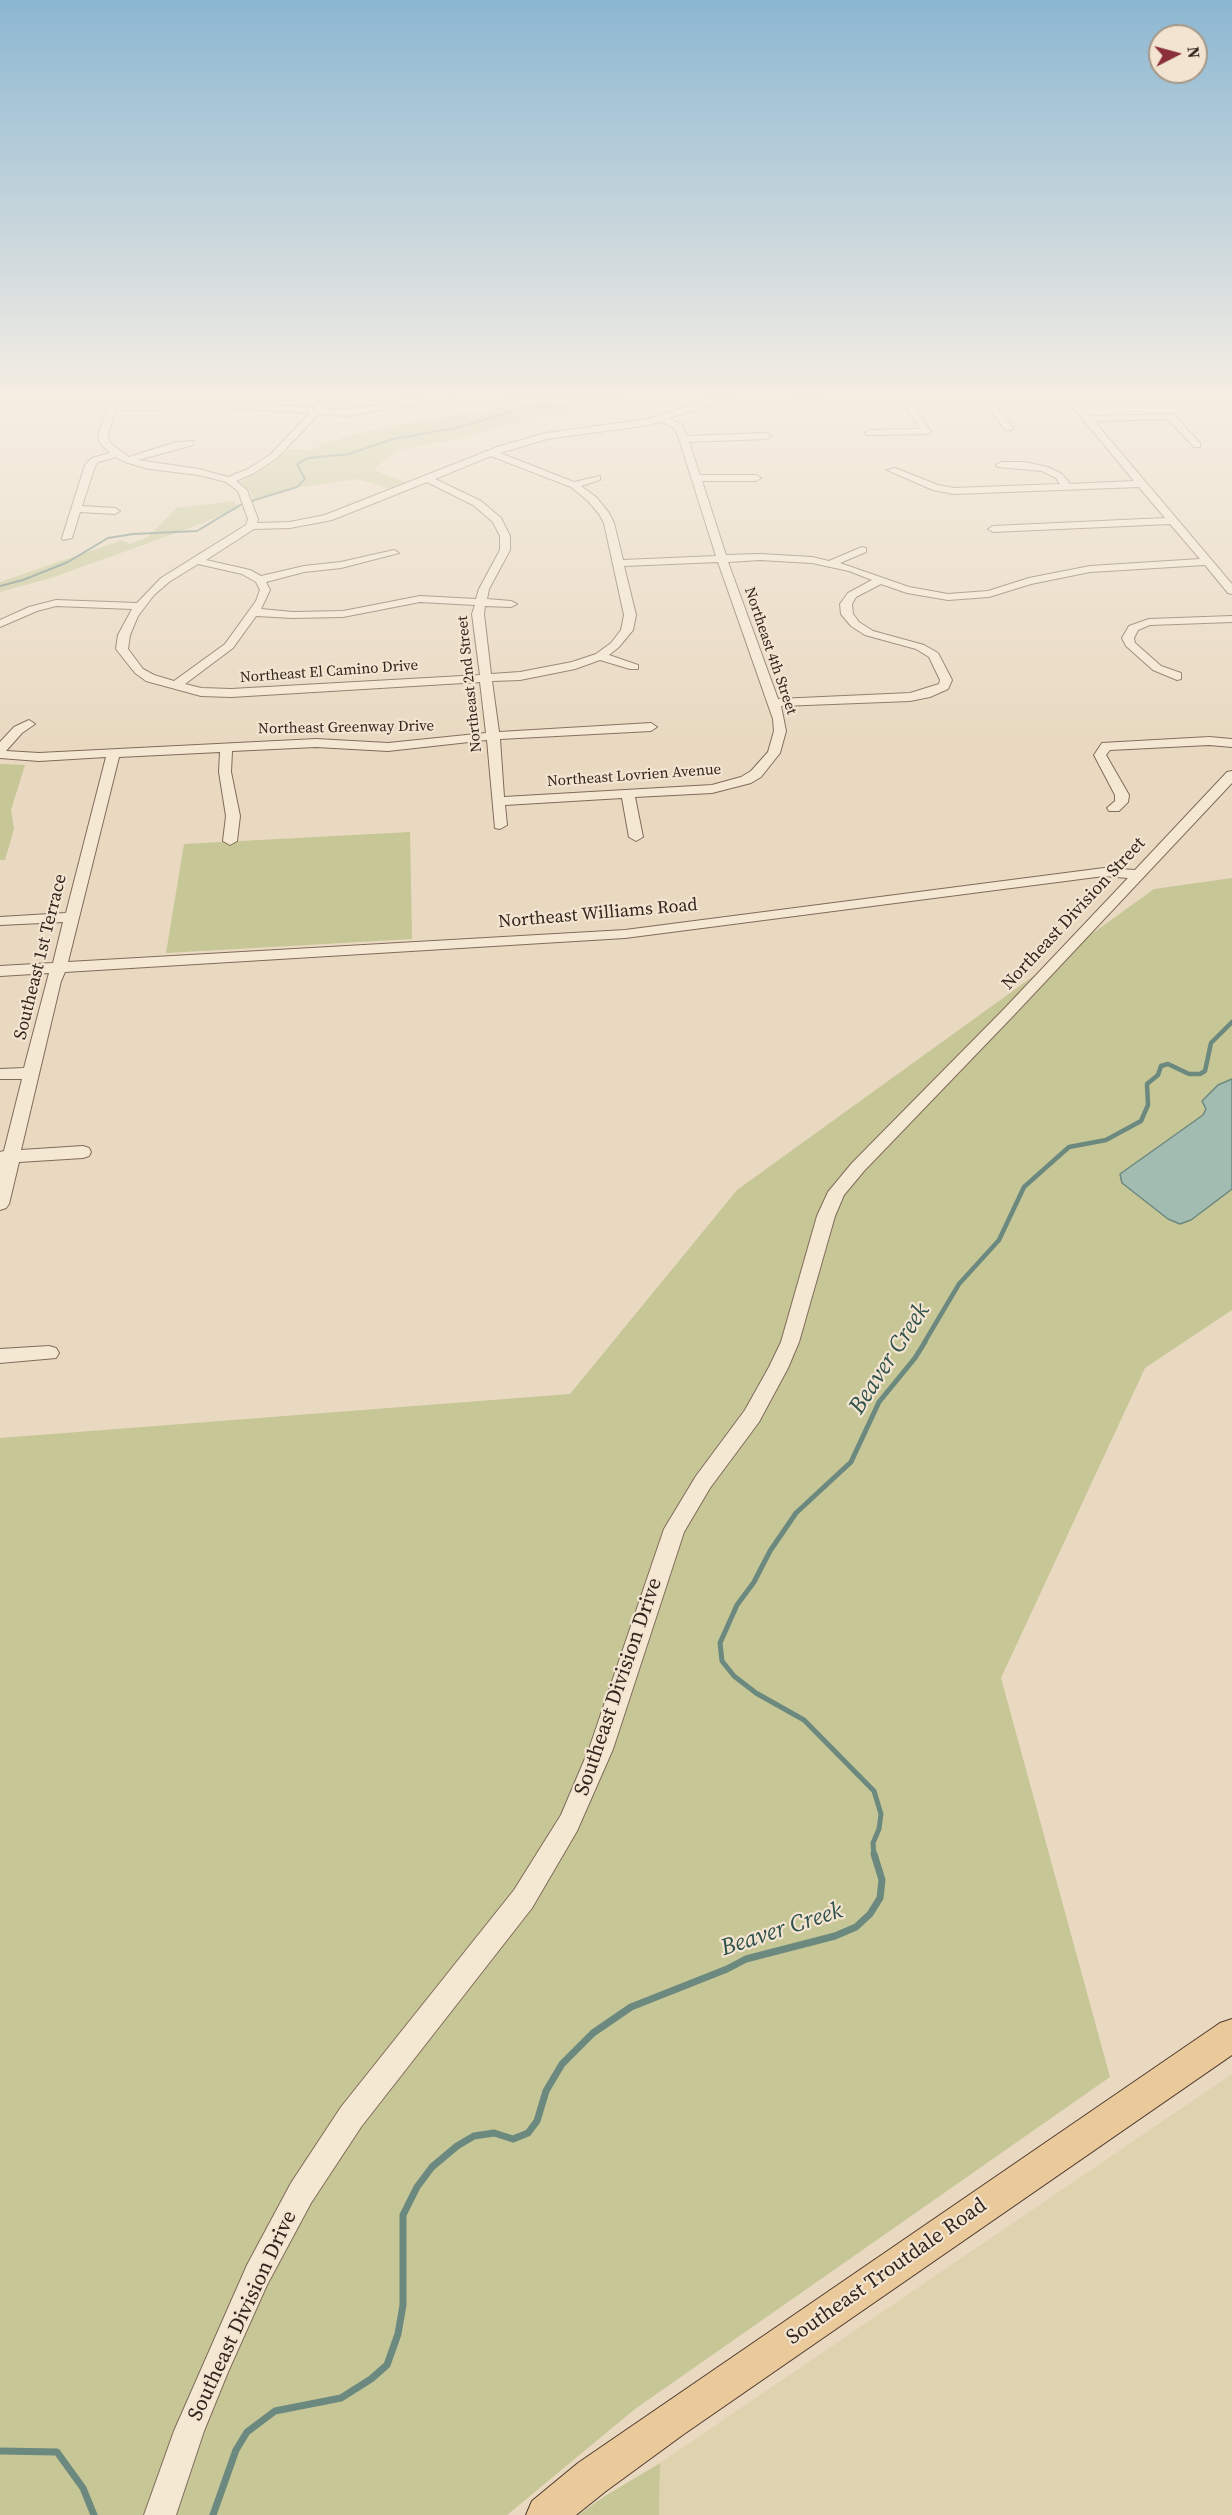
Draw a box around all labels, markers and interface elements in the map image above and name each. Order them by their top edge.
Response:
north arrow [1148,24,1208,84]
text: N [1182,45,1205,59]
street label: Northeast 4th Street [740,585,800,717]
street label: Northeast 2nd Street [454,615,486,753]
street label: Northeast El Camino Drive [239,657,419,687]
street label: Northeast Greenway Drive [258,717,434,739]
street label: Northeast Lovrien Avenue [546,761,722,791]
street label: Northeast Division Street [998,833,1150,995]
street label: Southeast 1st Terrace [10,872,72,1042]
street label: Northeast Williams Road [497,895,699,933]
water label: Beaver Creek [843,1298,937,1420]
street label: Southeast Division Drive [570,1575,668,1799]
water label: Beaver Creek [717,1897,847,1963]
street label: Southeast Troutdale Road [782,2193,992,2351]
street label: Southeast Division Drive [183,2207,303,2425]

